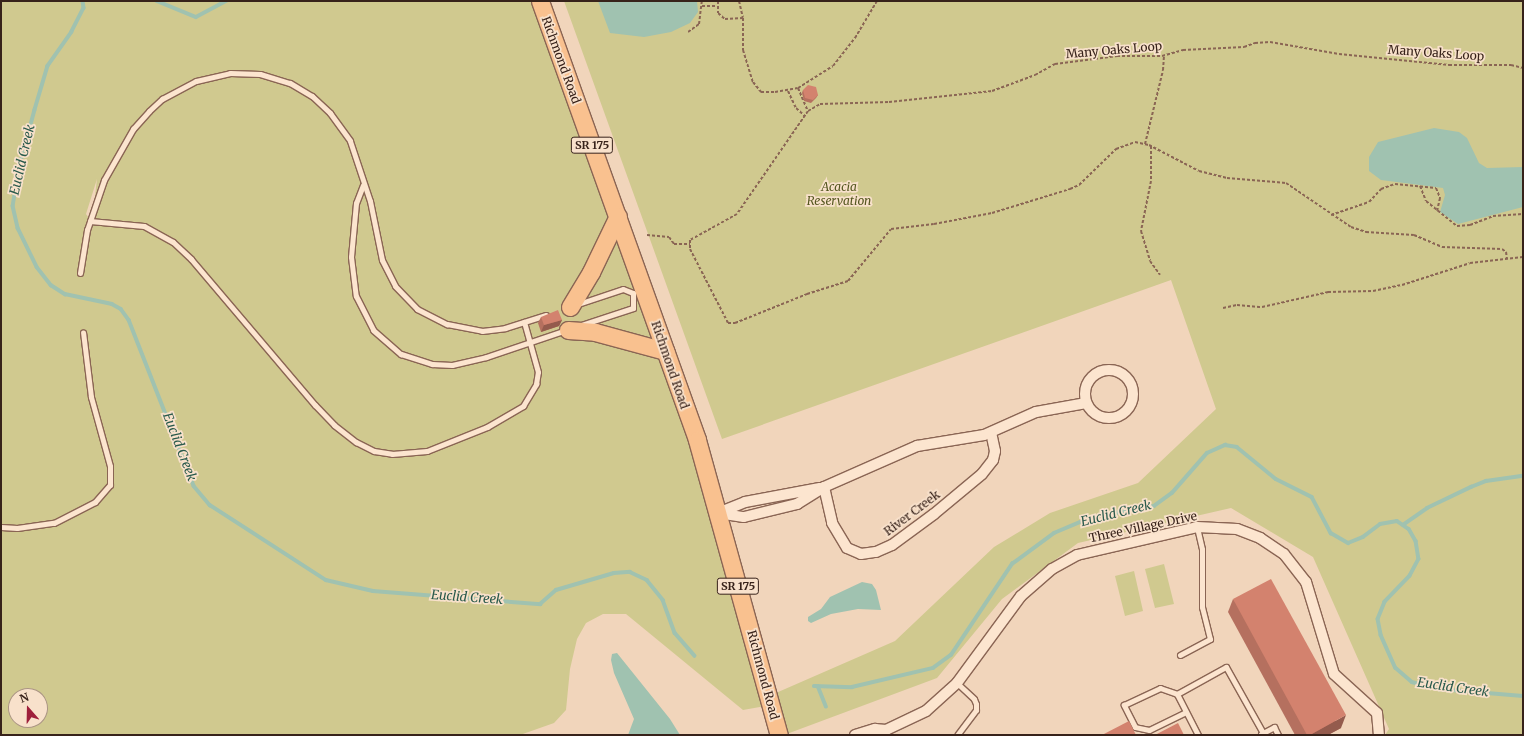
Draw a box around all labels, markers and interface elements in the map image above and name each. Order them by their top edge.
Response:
street label: Richmond Road [538,14,584,106]
street label: Many Oaks Loop [1065,39,1163,61]
street label: Many Oaks Loop [1387,42,1485,64]
water label: Euclid Creek [7,123,39,197]
road number: SR 175 [570,136,614,154]
park label: Acacia Reservation [807,180,871,208]
street label: Richmond Road [648,319,692,411]
water label: Euclid Creek [159,411,199,483]
street label: River Creek [881,487,943,539]
water label: Euclid Creek [1079,498,1153,530]
street label: Three Village Drive [1088,509,1198,545]
road number: SR 175 [716,577,760,595]
water label: Euclid Creek [431,588,503,608]
street label: Richmond Road [744,629,782,721]
water label: Euclid Creek [1416,675,1490,701]
north arrow [8,688,48,728]
text: N [18,690,31,706]

